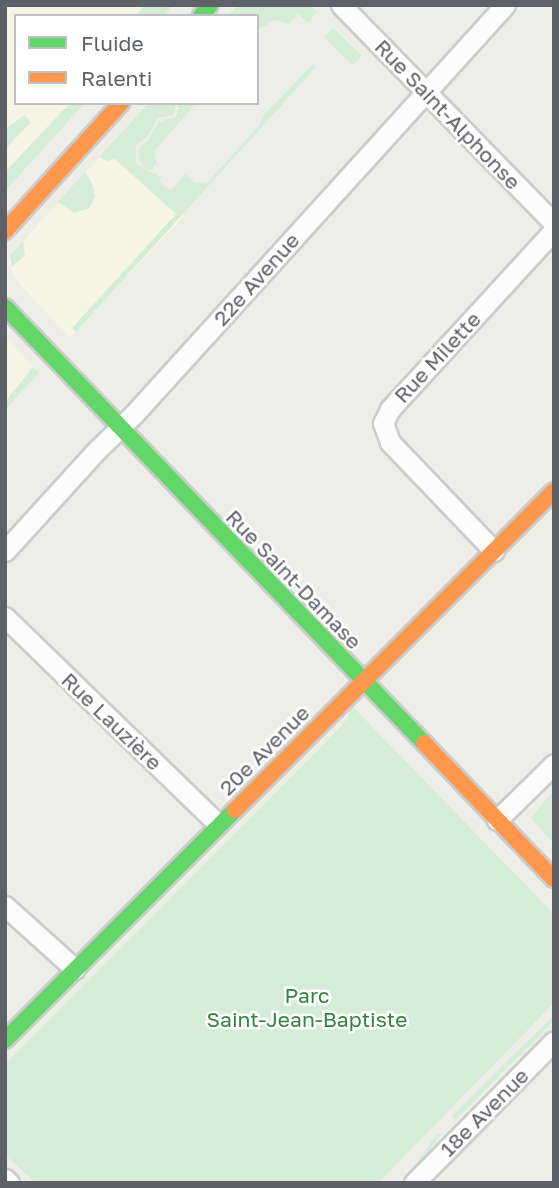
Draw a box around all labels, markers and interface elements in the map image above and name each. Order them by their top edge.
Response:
legend [14,14,259,105]
text: Fluide [81,30,144,56]
street label: Rue Saint-Alphonse [370,34,526,194]
text: Ralenti [81,65,152,91]
street label: 22e Avenue [208,227,304,331]
street label: Rue Milette [389,306,485,408]
street label: Rue Saint-Damase [221,504,367,654]
street label: Rue Lauzière [57,667,167,775]
street label: 20e Avenue [214,700,314,800]
park label: Parc Saint-Jean-Baptiste [207,982,407,1032]
street label: 18e Avenue [435,1063,533,1161]

